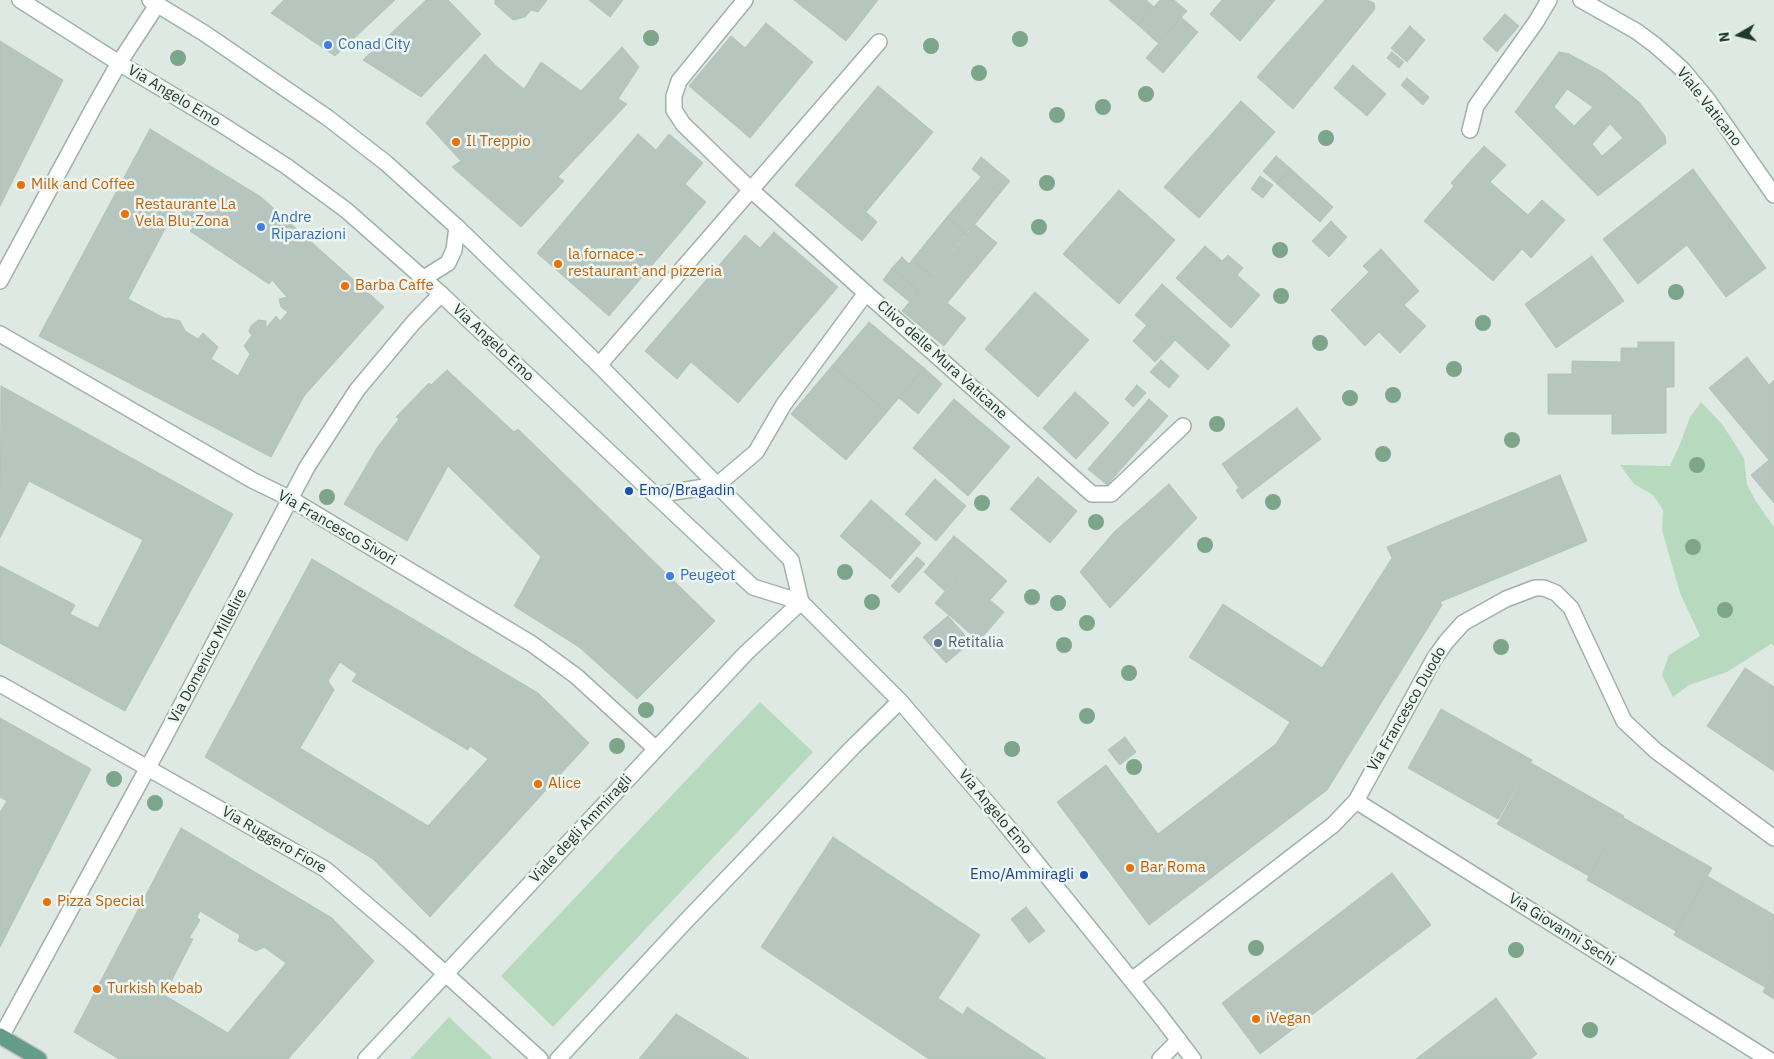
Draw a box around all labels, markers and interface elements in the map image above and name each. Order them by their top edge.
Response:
north arrow [1714,10,1764,60]
text: N [1715,31,1734,43]
place label: Conad City [338,36,410,54]
marker: Conad City [322,39,334,51]
street label: Via Angelo Emo [124,61,224,131]
street label: Viale Vaticano [1673,64,1745,150]
place label: Il Treppio [466,133,531,151]
marker: Il Treppio [450,136,462,148]
place label: Milk and Coffee [31,176,135,194]
marker: Milk and Coffee [15,179,27,191]
place label: Restaurante La Vela Blu-Zona [135,196,236,231]
marker: Restaurante La Vela Blu-Zona [119,208,131,220]
place label: Andre Riparazioni [271,209,346,244]
marker: Andre Riparazioni [255,221,267,233]
place label: la fornace - restaurant and pizzeria [568,246,722,281]
marker: la fornace - restaurant and pizzeria [552,258,564,270]
place label: Barba Caffe [355,277,434,295]
marker: Barba Caffe [339,280,351,292]
street label: Clivo delle Mura Vaticane [873,297,1011,423]
street label: Via Angelo Emo [449,301,537,385]
place label: Emo/Bragadin [639,482,735,500]
marker: Emo/Bragadin [623,485,635,497]
street label: Via Francesco Sivori [274,487,400,569]
place label: Peugeot [680,567,735,585]
marker: Peugeot [664,570,676,582]
street label: Via Domenico Millelire [165,586,251,726]
place label: Retitalia [948,634,1004,652]
marker: Retitalia [932,637,944,649]
street label: Via Francesco Duodo [1364,643,1450,775]
street label: Via Angelo Emo [954,766,1036,858]
street label: Viale degli Ammiragli [526,771,636,887]
place label: Alice [548,775,581,793]
marker: Alice [532,778,544,790]
street label: Via Ruggero Fiore [218,803,330,877]
place label: Bar Roma [1140,859,1206,877]
marker: Bar Roma [1124,862,1136,874]
place label: Emo/Ammiragli [970,866,1074,884]
marker: Emo/Ammiragli [1078,869,1090,881]
street label: Via Giovanni Sechi [1505,890,1619,970]
place label: Pizza Special [57,893,144,911]
marker: Pizza Special [41,896,53,908]
place label: Turkish Kebab [107,980,203,998]
marker: Turkish Kebab [91,983,103,995]
place label: iVegan [1266,1010,1311,1028]
marker: iVegan [1250,1013,1262,1025]

